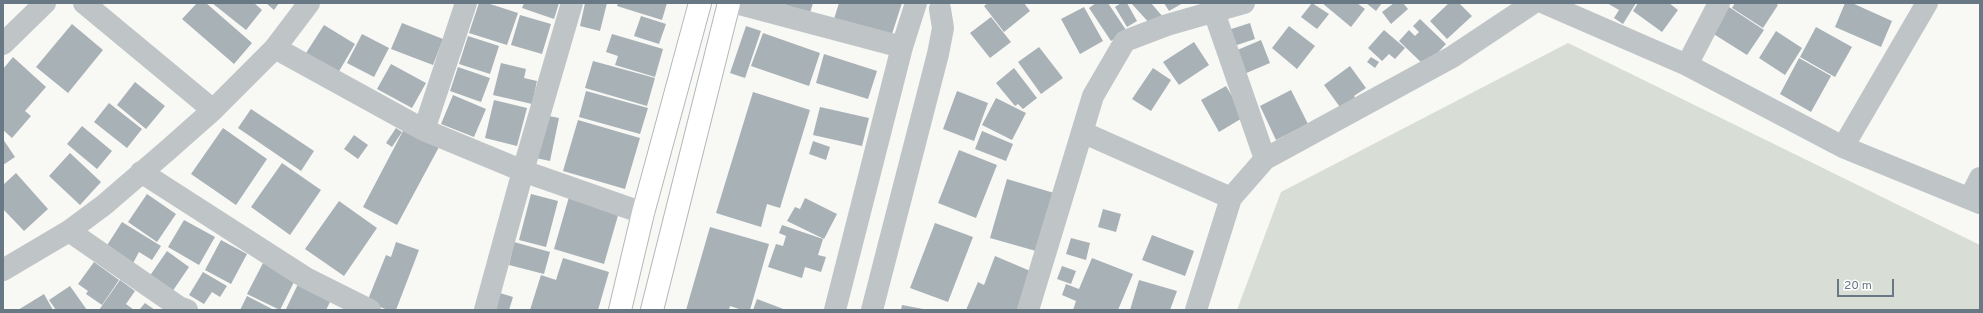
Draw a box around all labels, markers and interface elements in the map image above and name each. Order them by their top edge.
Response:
scale bar [1839,271,1896,297]
text: 20 m [1844,278,1872,294]

